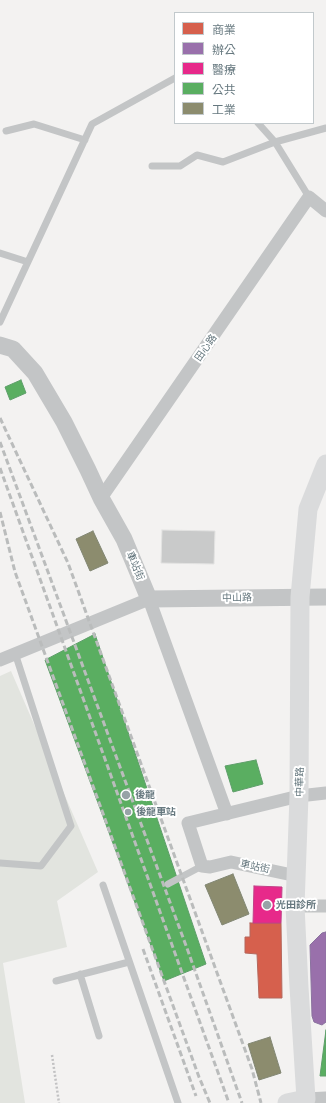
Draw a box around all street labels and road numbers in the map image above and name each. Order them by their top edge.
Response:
street label: 田心路 [192,332,220,364]
street label: 車站街 [124,550,146,582]
street label: 中山路 [222,592,252,604]
street label: 中華路 [294,767,306,797]
street label: 車站街 [239,858,271,876]

